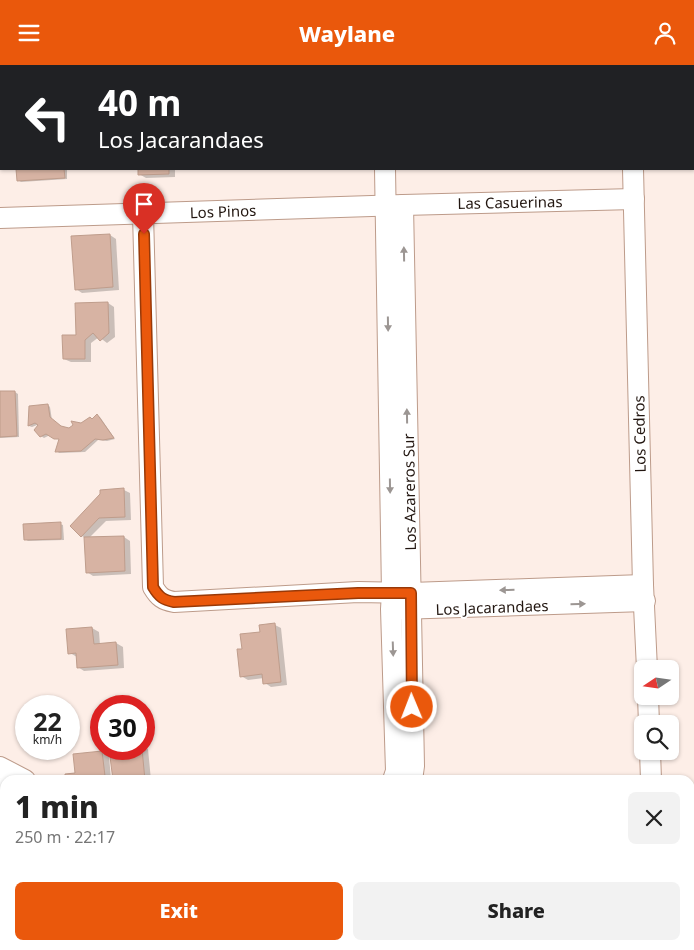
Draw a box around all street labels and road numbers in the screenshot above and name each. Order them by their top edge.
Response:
street label: Las Casuerinas [457,191,563,213]
street label: Los Pinos [189,200,257,222]
street label: Los Cedros [628,395,650,473]
street label: Los Azareros Sur [398,433,420,551]
street label: Los Jacarandaes [435,595,549,619]

